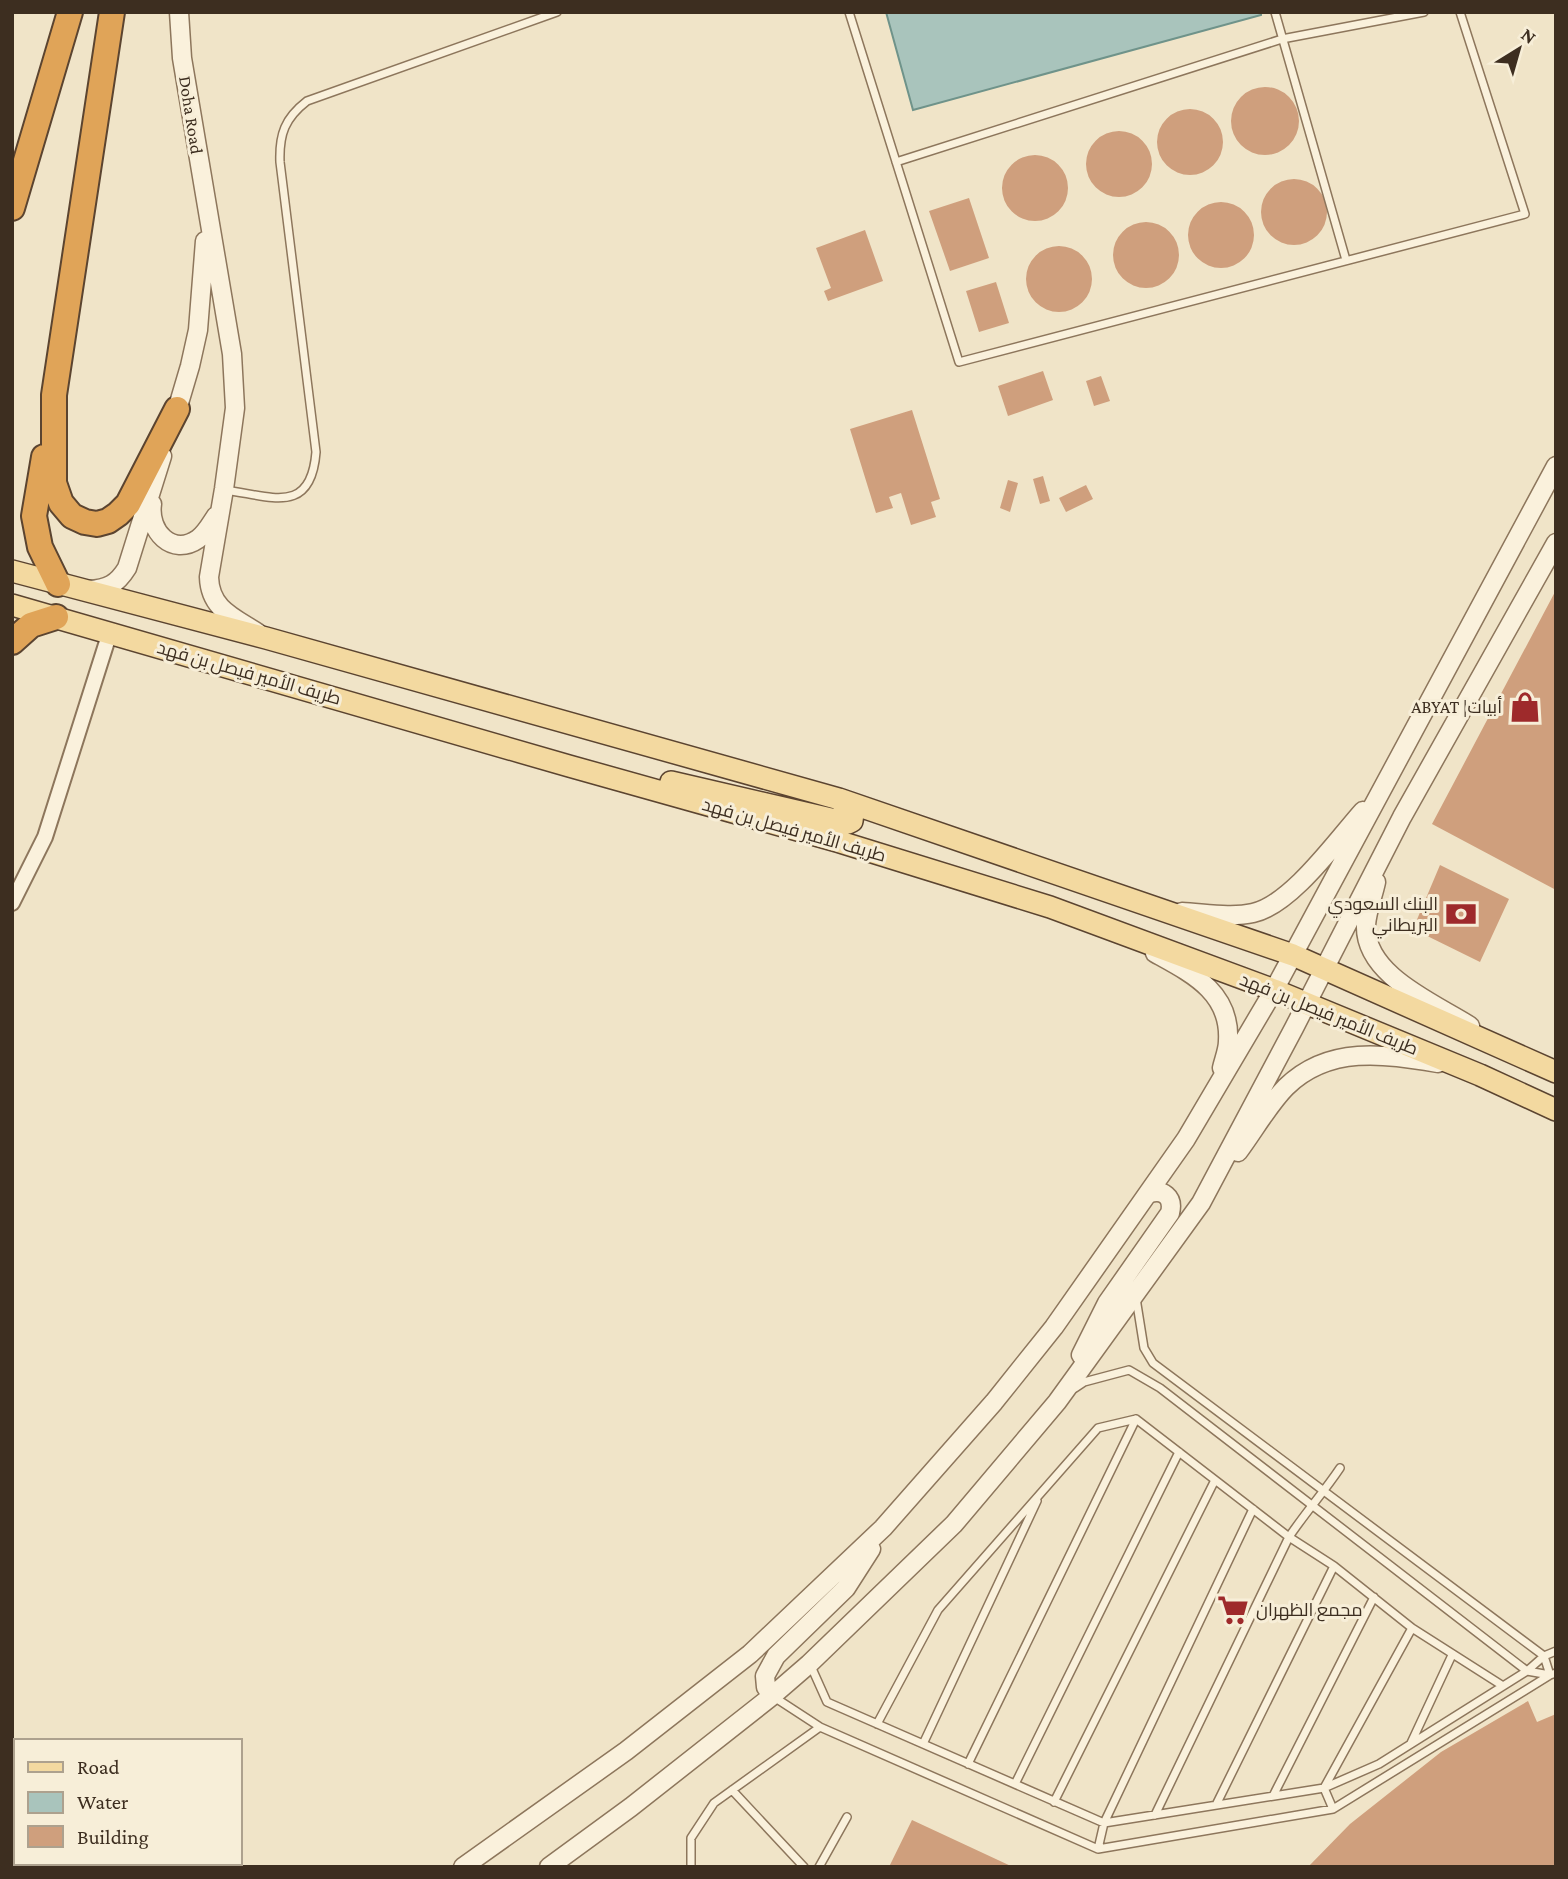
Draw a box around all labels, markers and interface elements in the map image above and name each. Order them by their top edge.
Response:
north arrow [1484,14,1554,84]
text: N [1517,24,1540,48]
street label: Doha Road [175,75,207,156]
street label: طريف الأمير فيصل بن فهد [155,637,343,710]
shop icon: ABYAT |أبيات [1508,690,1542,724]
place label: ABYAT |أبيات [1411,696,1502,717]
street label: طريف الأمير فيصل بن فهد [700,794,888,867]
place label: البنك السعودي البريطاني [1328,894,1438,939]
bank icon: البنك السعودي البريطاني [1444,897,1478,931]
street label: طريف الأمير فيصل بن فهد [1237,969,1421,1060]
supermarket icon: مجمع الظهران [1216,1593,1250,1627]
place label: مجمع الظهران [1256,1600,1363,1622]
legend [14,1739,242,1865]
text: Road [77,1755,120,1779]
text: Water [77,1790,129,1814]
text: Building [77,1825,149,1849]

